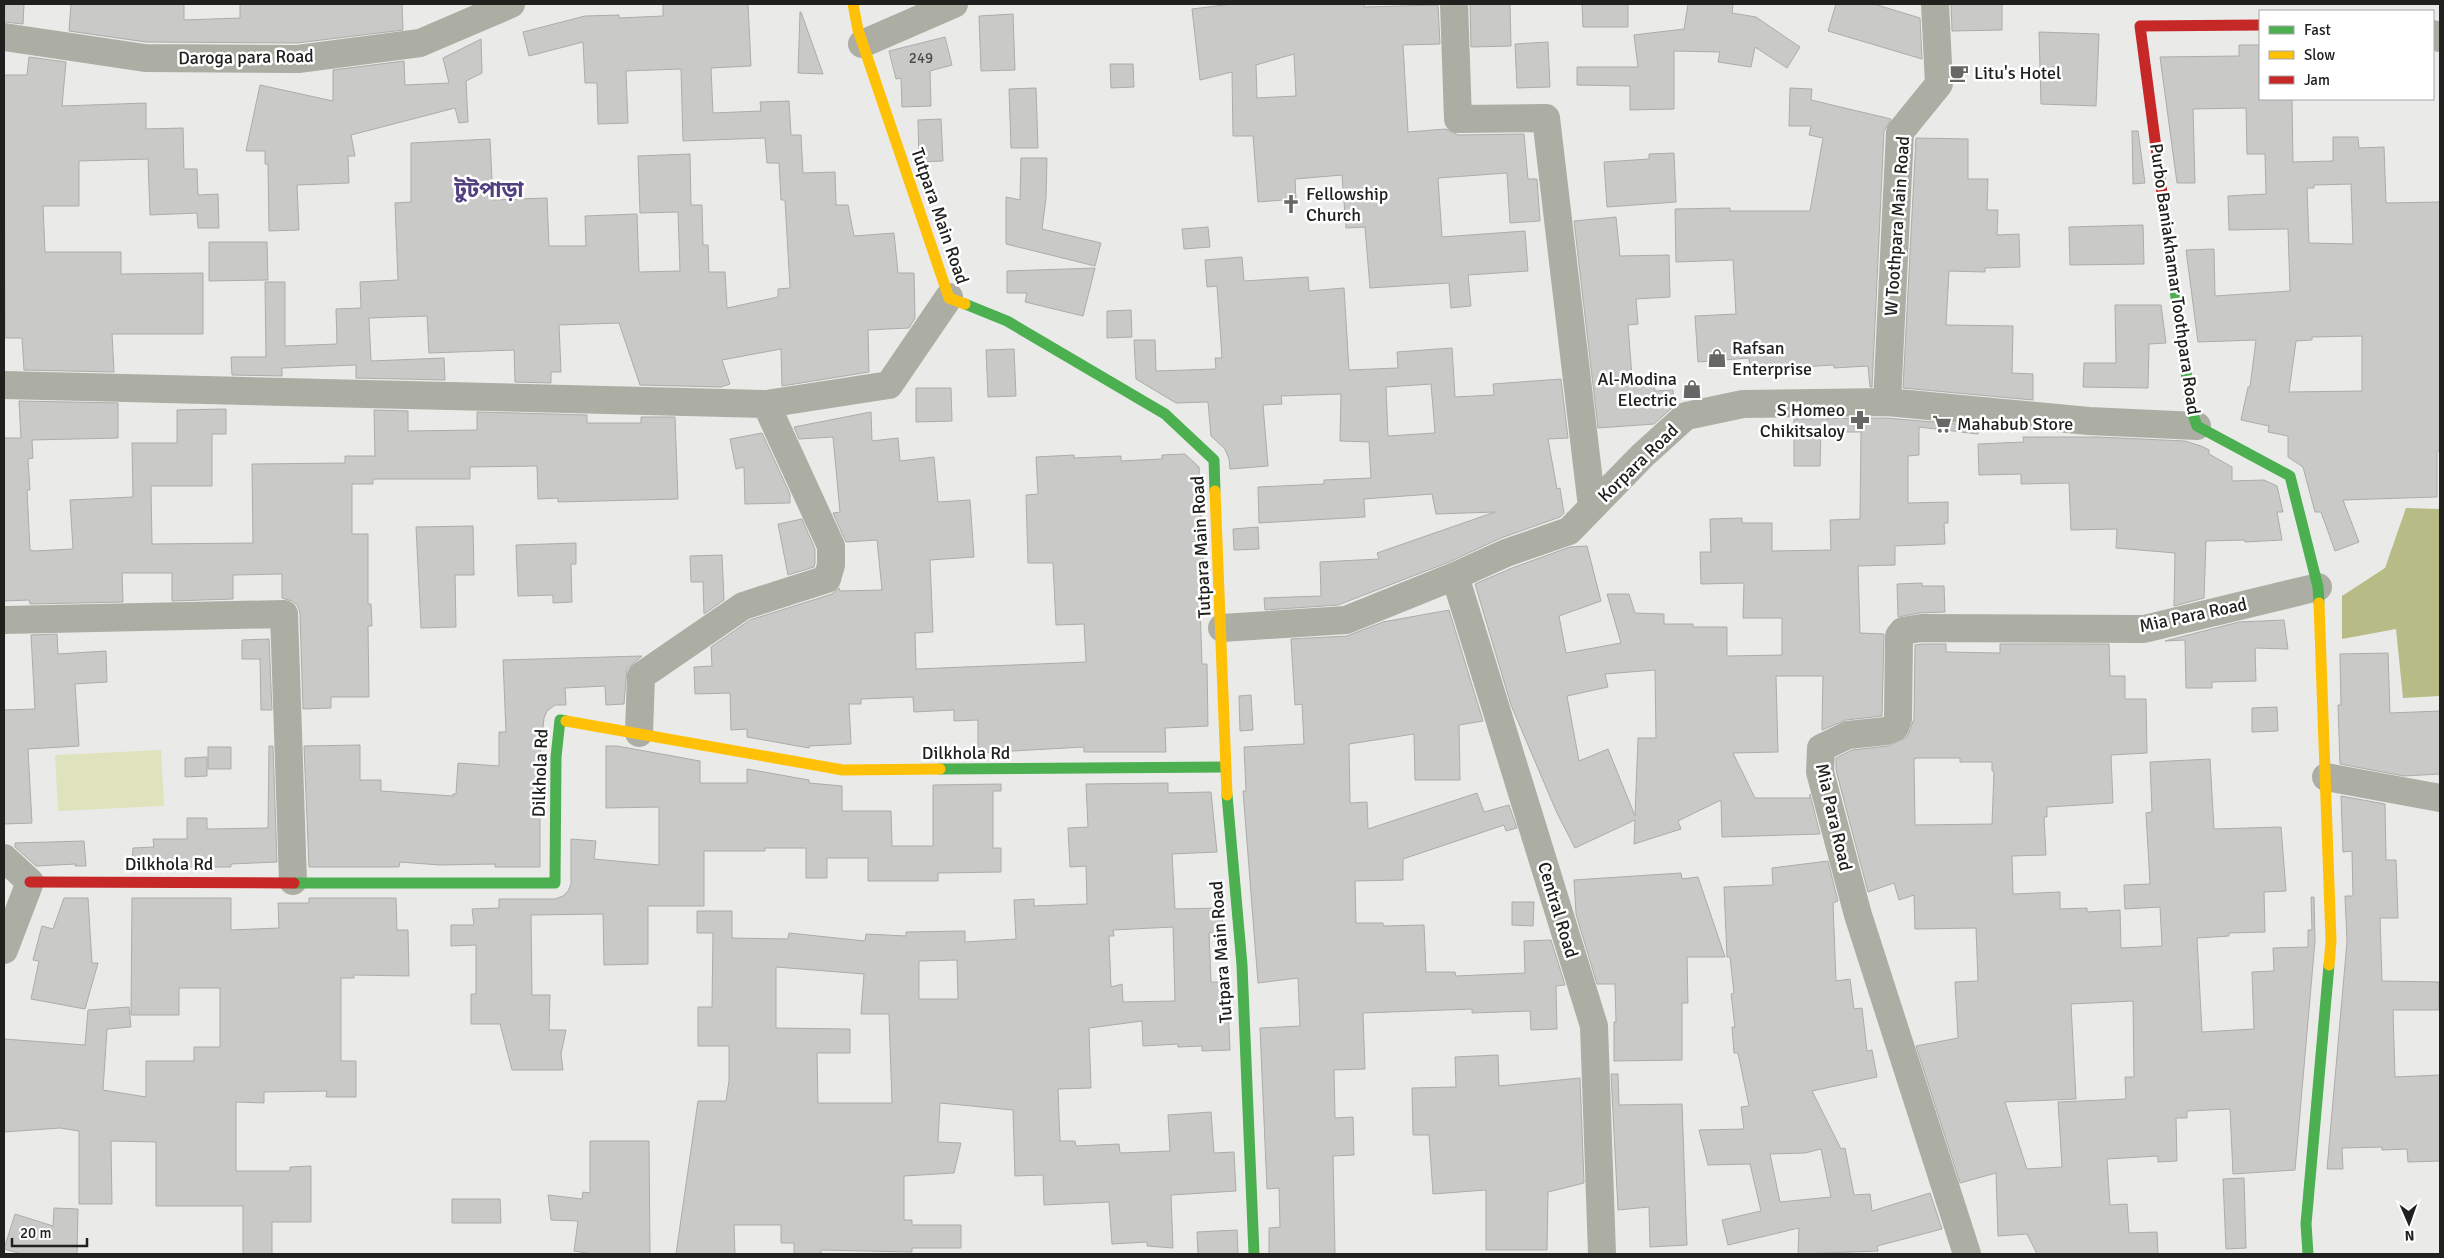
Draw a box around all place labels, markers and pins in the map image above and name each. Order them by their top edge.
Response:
cafe icon: Litu's Hotel [1948,62,1970,84]
place label: Litu's Hotel [1974,62,2061,84]
place label: Fellowship Church [1306,183,1388,226]
church icon: Fellowship Church [1280,193,1302,215]
place label: Rafsan Enterprise [1732,337,1812,380]
shop icon: Rafsan Enterprise [1706,347,1728,369]
place label: Al-Modina Electric [1598,368,1677,411]
shop icon: Al-Modina Electric [1681,378,1703,400]
place label: S Homeo Chikitsaloy [1760,399,1846,442]
pharmacy icon: S Homeo Chikitsaloy [1849,409,1871,431]
supermarket icon: Mahabub Store [1931,413,1953,435]
place label: Mahabub Store [1957,413,2073,435]

